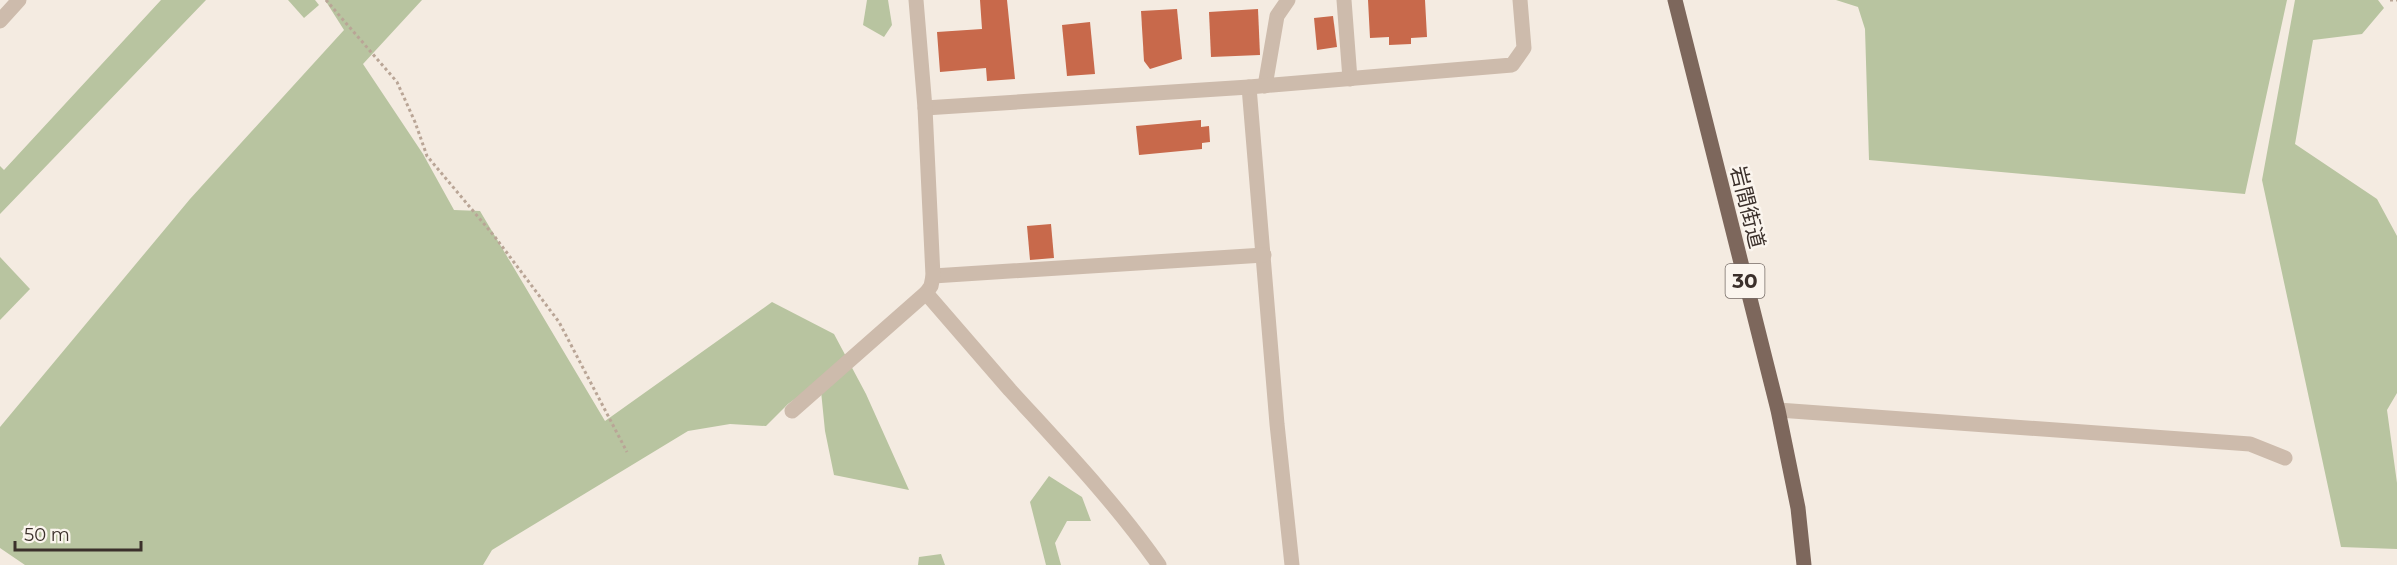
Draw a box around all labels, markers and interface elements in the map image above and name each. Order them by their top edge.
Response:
street label: 岩間街道 [1726,163,1770,251]
road number: 30 [1726,264,1764,298]
scale bar [15,514,141,552]
text: 50 m [24,524,70,546]

